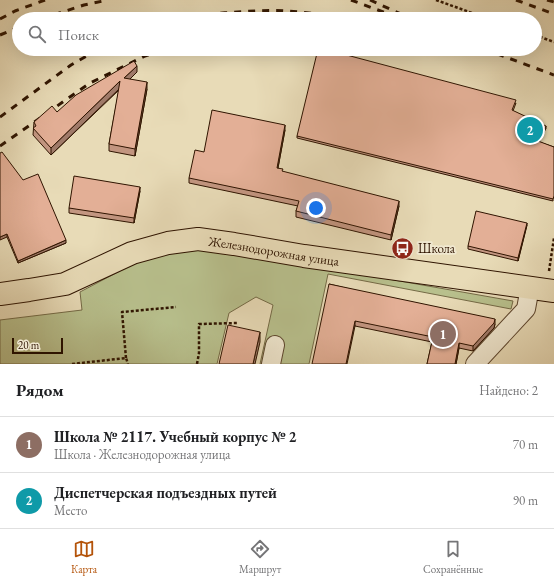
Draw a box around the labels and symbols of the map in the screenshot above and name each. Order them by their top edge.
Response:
pin: 2 [517,115,543,145]
your location [306,198,326,218]
street label: Железнодорожная улица [207,232,341,269]
bus stop icon: Школа [390,235,416,261]
place label: Школа [418,240,456,257]
pin: 1 [430,319,456,349]
scale bar [12,336,63,355]

